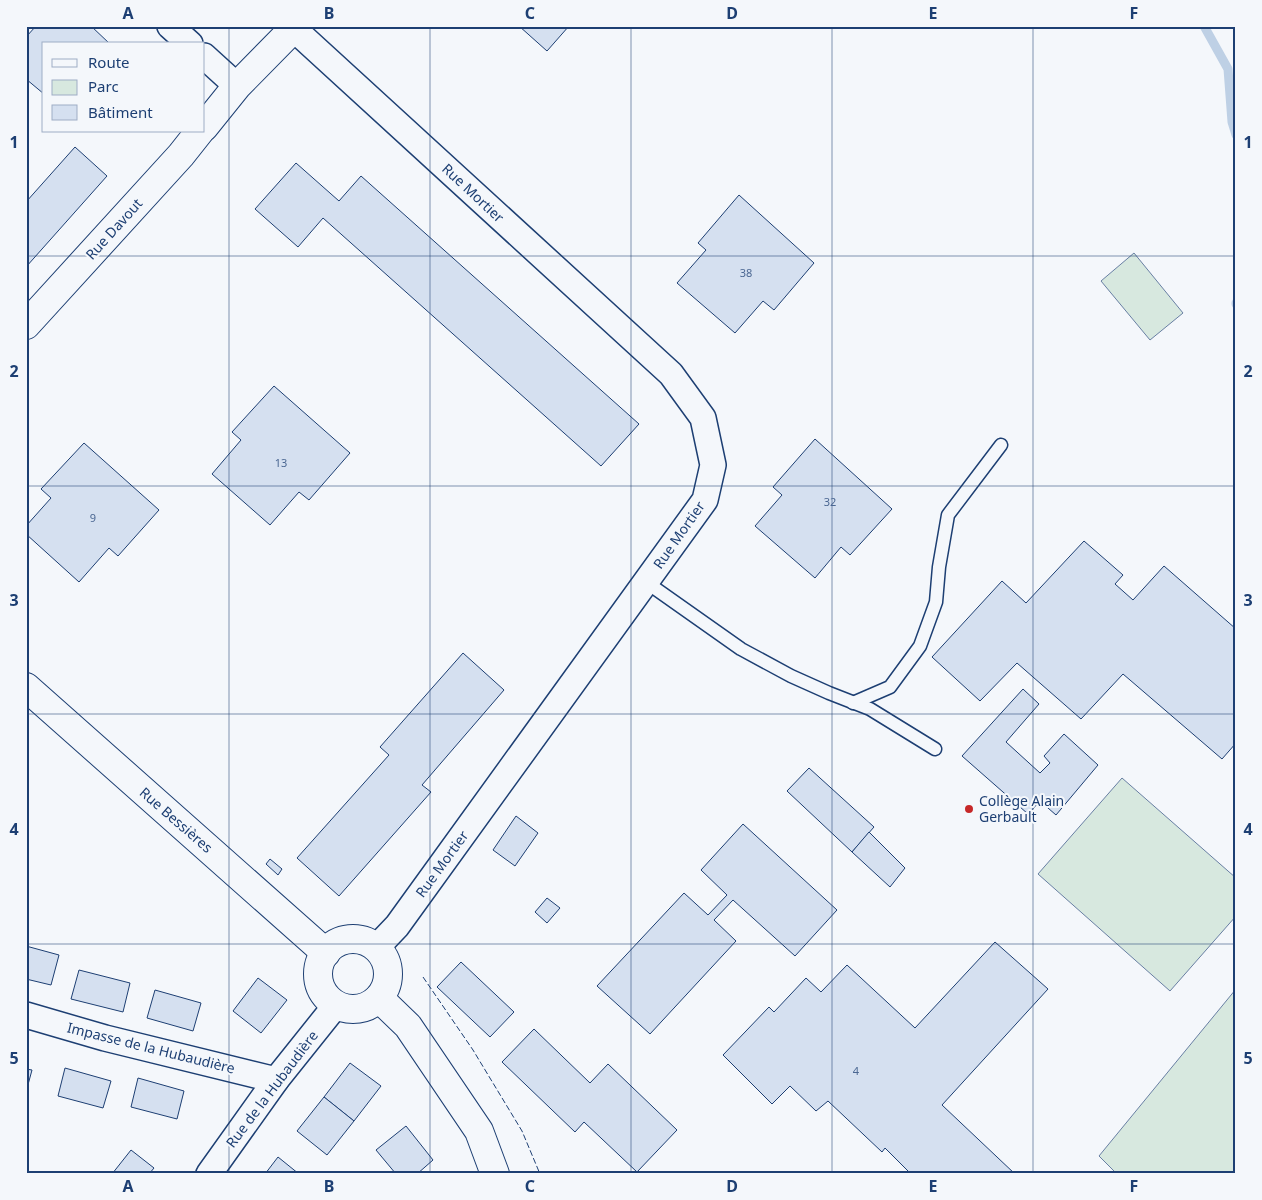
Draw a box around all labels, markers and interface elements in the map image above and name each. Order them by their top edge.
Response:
text: A [122,2,134,24]
text: B [324,2,334,24]
text: C [525,2,535,24]
text: D [726,2,738,24]
text: E [929,2,938,24]
text: F [1130,2,1138,24]
legend [42,42,205,132]
text: Route [88,52,130,72]
text: Parc [88,76,119,96]
text: Bâtiment [88,102,153,122]
text: 1 [9,131,19,153]
text: 1 [1243,131,1253,153]
street label: Rue Mortier [438,159,509,226]
street label: Rue Davout [81,194,146,263]
house number: 38 [740,265,752,280]
text: 2 [9,360,19,382]
text: 2 [1243,360,1253,382]
house number: 13 [275,455,287,470]
house number: 32 [824,494,836,509]
street label: Rue Mortier [648,497,709,572]
house number: 9 [90,510,96,525]
text: 3 [9,589,19,611]
text: 3 [1243,589,1253,611]
street label: Rue Bessières [136,783,217,857]
place label: Collège Alain Gerbault [979,791,1064,826]
marker: Collège Alain Gerbault [963,803,975,815]
text: 4 [9,818,19,840]
text: 4 [1243,818,1253,840]
street label: Rue Mortier [411,826,472,901]
street label: Impasse de la Hubaudière [65,1017,237,1078]
street label: Rue de la Hubaudière [221,1026,322,1151]
text: 5 [9,1047,19,1069]
text: 5 [1243,1047,1253,1069]
house number: 4 [853,1063,860,1078]
text: A [122,1175,134,1197]
text: B [324,1175,334,1197]
text: C [525,1175,535,1197]
text: D [726,1175,738,1197]
text: E [929,1175,938,1197]
text: F [1130,1175,1138,1197]

